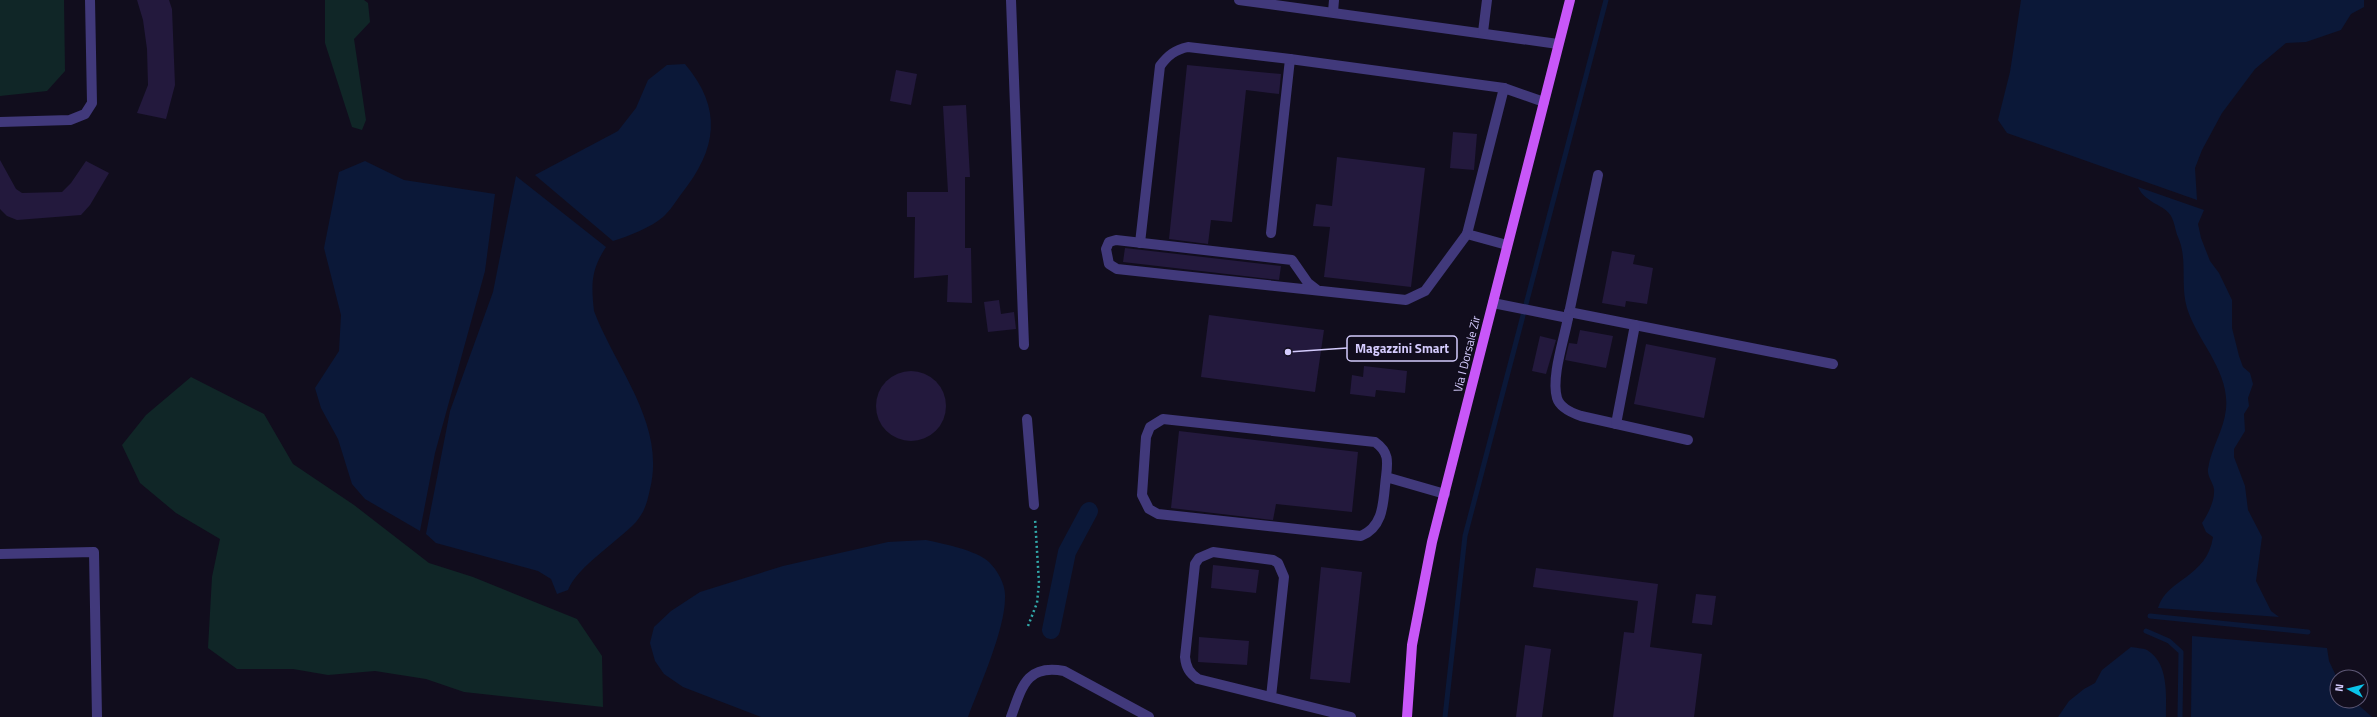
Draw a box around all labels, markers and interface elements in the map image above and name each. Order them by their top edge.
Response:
street label: Via I Dorsale Zir [1448,314,1485,394]
callout: Magazzini Smart [1347,336,1457,361]
text: Magazzini Smart [1355,338,1449,358]
north arrow [2329,669,2369,709]
text: N [2331,683,2347,693]

